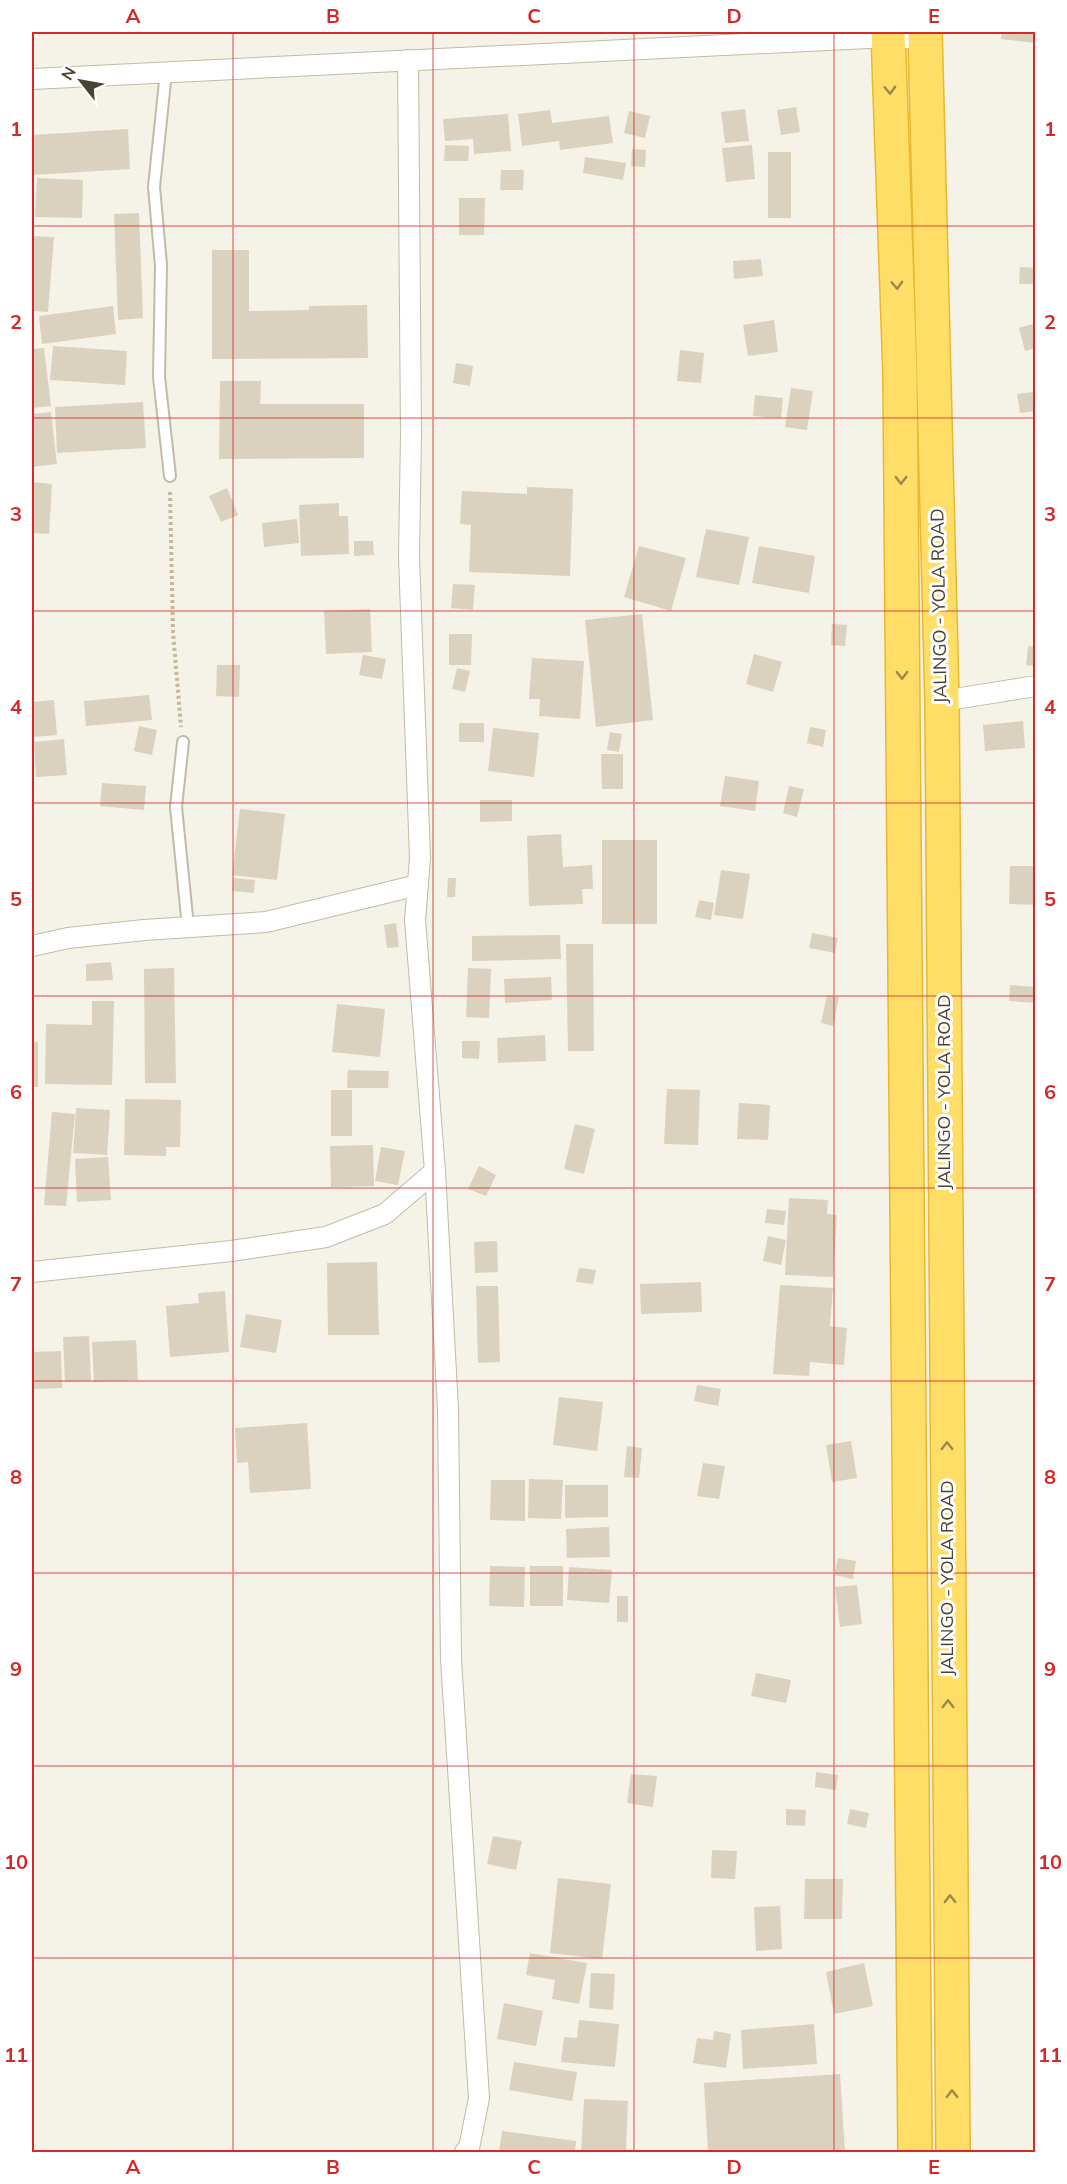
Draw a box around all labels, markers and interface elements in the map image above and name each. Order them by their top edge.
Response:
text: A [126,3,141,28]
text: B [326,3,340,28]
text: C [527,3,541,28]
text: D [726,3,742,28]
text: E [928,3,940,28]
north arrow [51,51,111,111]
text: N [56,63,80,84]
one-way arrow [884,85,897,94]
text: 1 [10,116,22,141]
text: 1 [1044,116,1056,141]
one-way arrow [891,280,903,289]
text: 2 [10,309,22,334]
text: 2 [1044,309,1056,334]
one-way arrow [895,475,907,484]
text: 3 [10,501,22,526]
text: 3 [1044,501,1056,526]
street label: JALINGO - YOLA ROAD [925,508,952,704]
one-way arrow [896,670,908,679]
text: 4 [10,694,22,719]
text: 4 [1044,694,1056,719]
text: 5 [10,886,22,911]
text: 5 [1044,886,1056,911]
street label: JALINGO - YOLA ROAD [932,994,955,1190]
text: 6 [10,1079,22,1104]
text: 6 [1044,1079,1056,1104]
text: 7 [10,1271,22,1296]
text: 7 [1044,1271,1056,1296]
one-way arrow [940,1442,953,1451]
text: 8 [10,1464,22,1489]
text: 8 [1044,1464,1056,1489]
street label: JALINGO - YOLA ROAD [935,1480,958,1676]
text: 9 [10,1656,22,1681]
text: 9 [1044,1656,1056,1681]
one-way arrow [942,1700,954,1709]
text: 10 [4,1849,28,1874]
text: 10 [1038,1849,1062,1874]
one-way arrow [944,1895,956,1904]
text: 11 [4,2042,28,2067]
text: 11 [1038,2042,1062,2067]
one-way arrow [946,2090,958,2099]
text: A [126,2154,141,2179]
text: B [326,2154,340,2179]
text: C [527,2154,541,2179]
text: D [726,2154,742,2179]
text: E [928,2154,940,2179]

